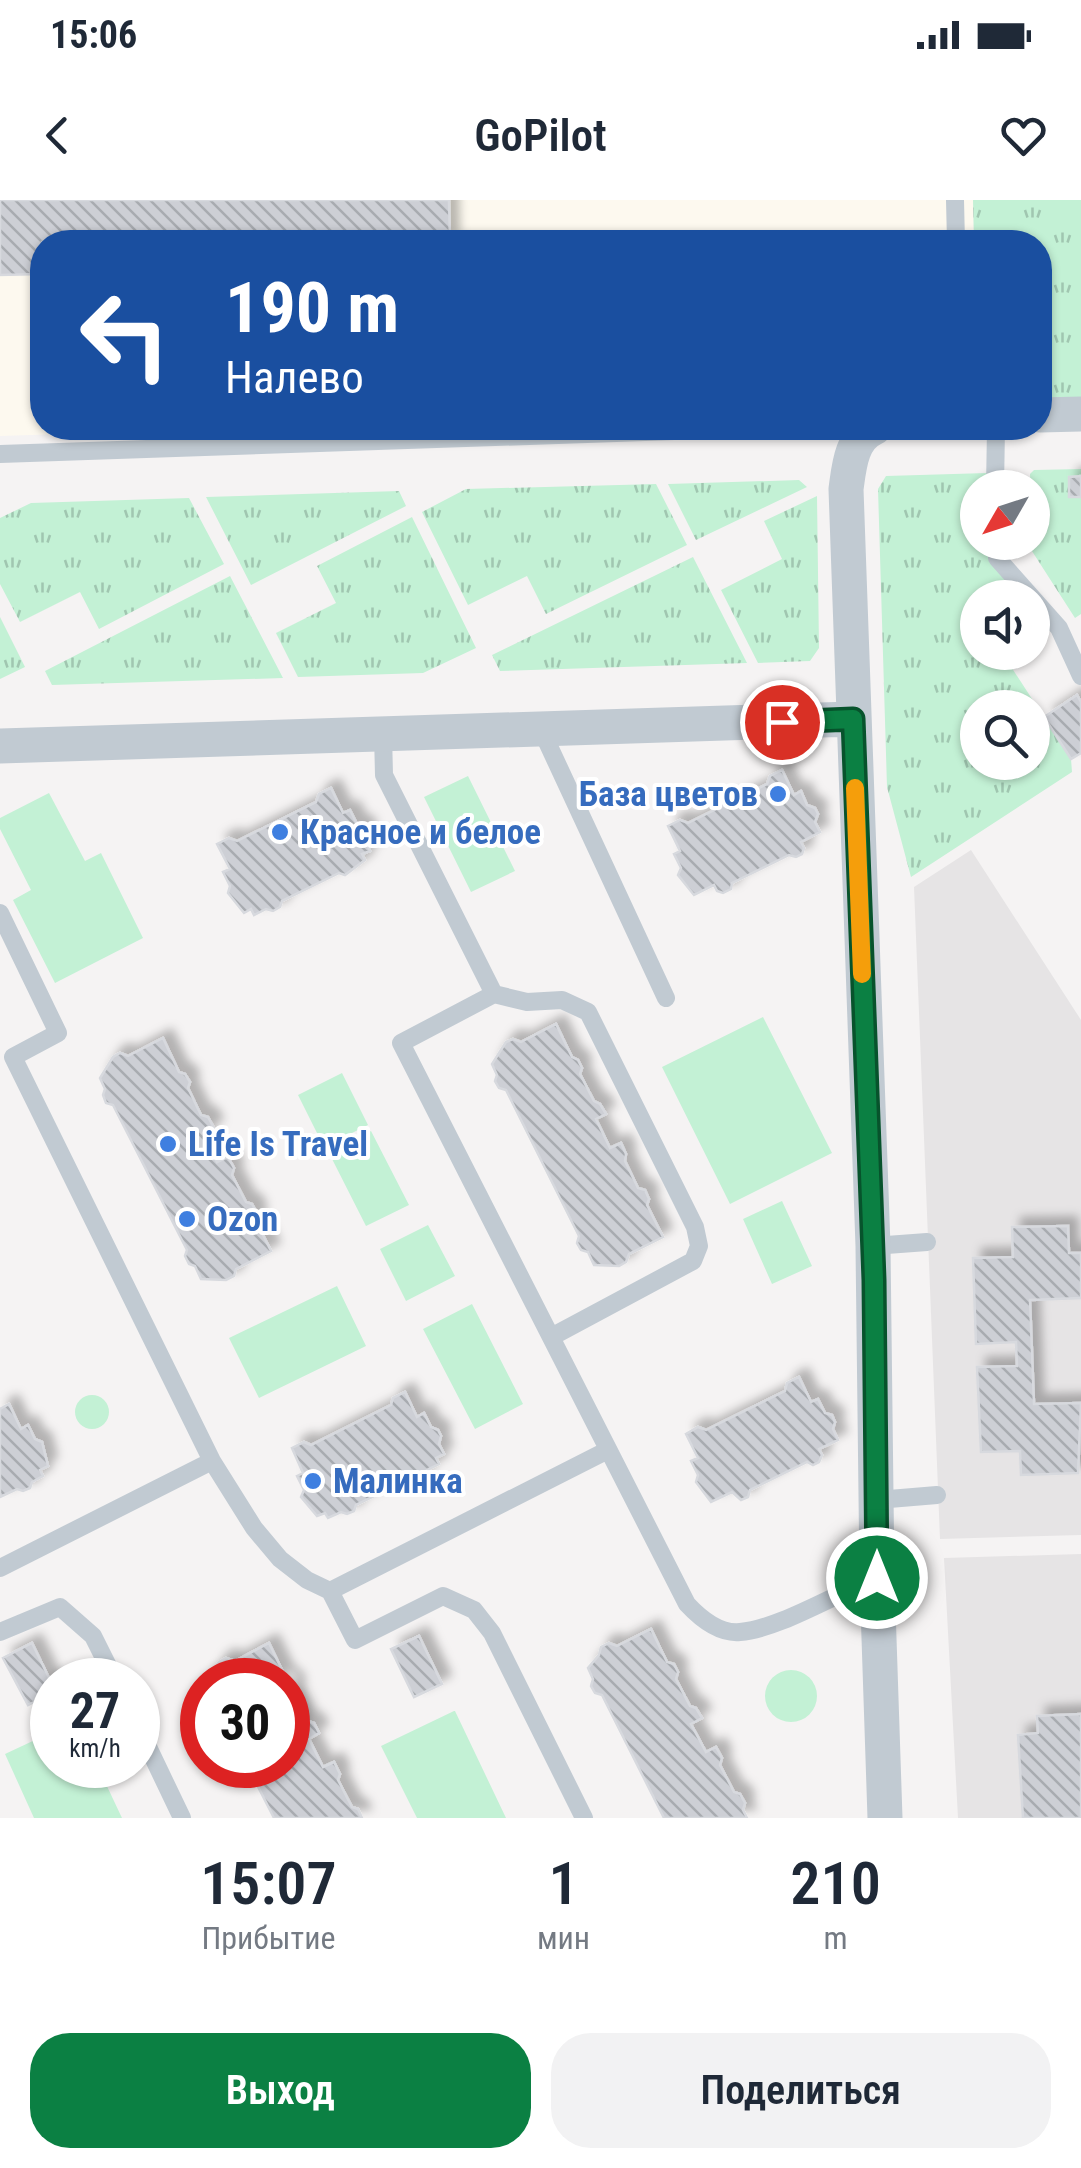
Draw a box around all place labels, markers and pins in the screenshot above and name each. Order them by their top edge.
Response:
pin [740,680,825,765]
place label: База цветов [579,774,758,815]
marker: База цветов [767,783,789,805]
place label: Красное и белое [300,812,541,853]
marker: Красное и белое [269,821,291,843]
place label: Life Is Travel [188,1124,368,1165]
marker: Life Is Travel [157,1133,179,1155]
place label: Ozon [207,1199,278,1240]
marker: Ozon [176,1208,198,1230]
place label: Малинка [333,1461,463,1502]
marker: Малинка [302,1470,324,1492]

